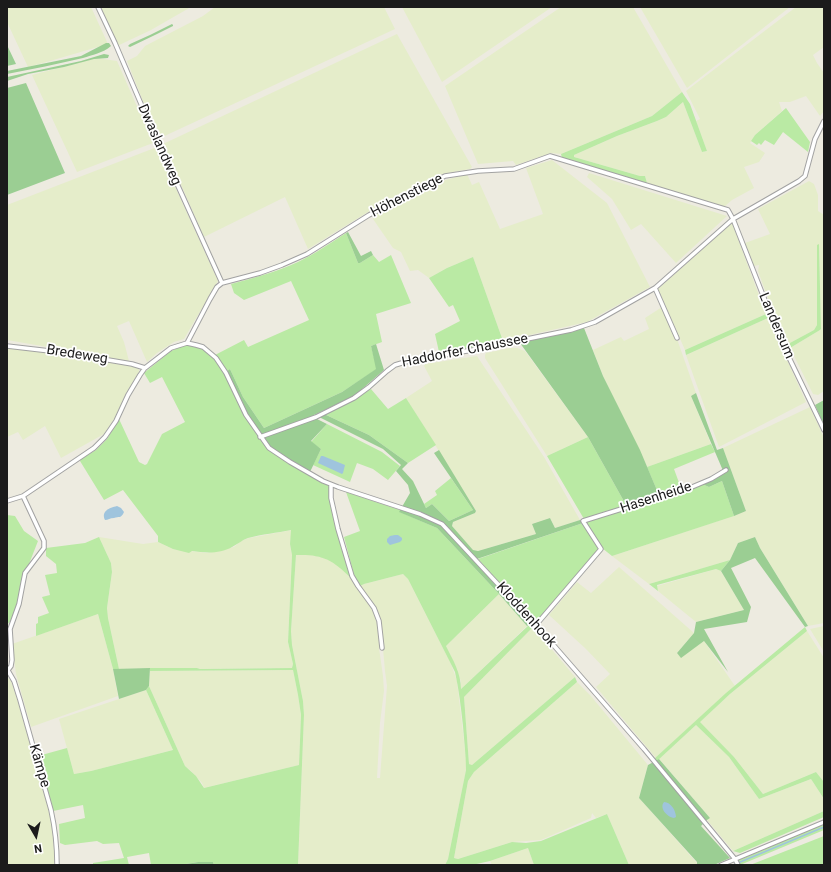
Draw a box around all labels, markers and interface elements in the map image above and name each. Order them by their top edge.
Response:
street label: Dwaslandweg [134,102,184,188]
street label: Höhenstiege [368,171,446,221]
street label: Landersum [755,290,797,362]
street label: Haddorfer Chaussee [401,331,529,371]
street label: Bredeweg [45,342,109,368]
street label: Hasenheide [618,479,694,517]
street label: Kloddenhook [492,579,560,651]
street label: Kämpe [25,743,53,789]
north arrow [16,816,56,856]
text: N [33,841,43,855]

